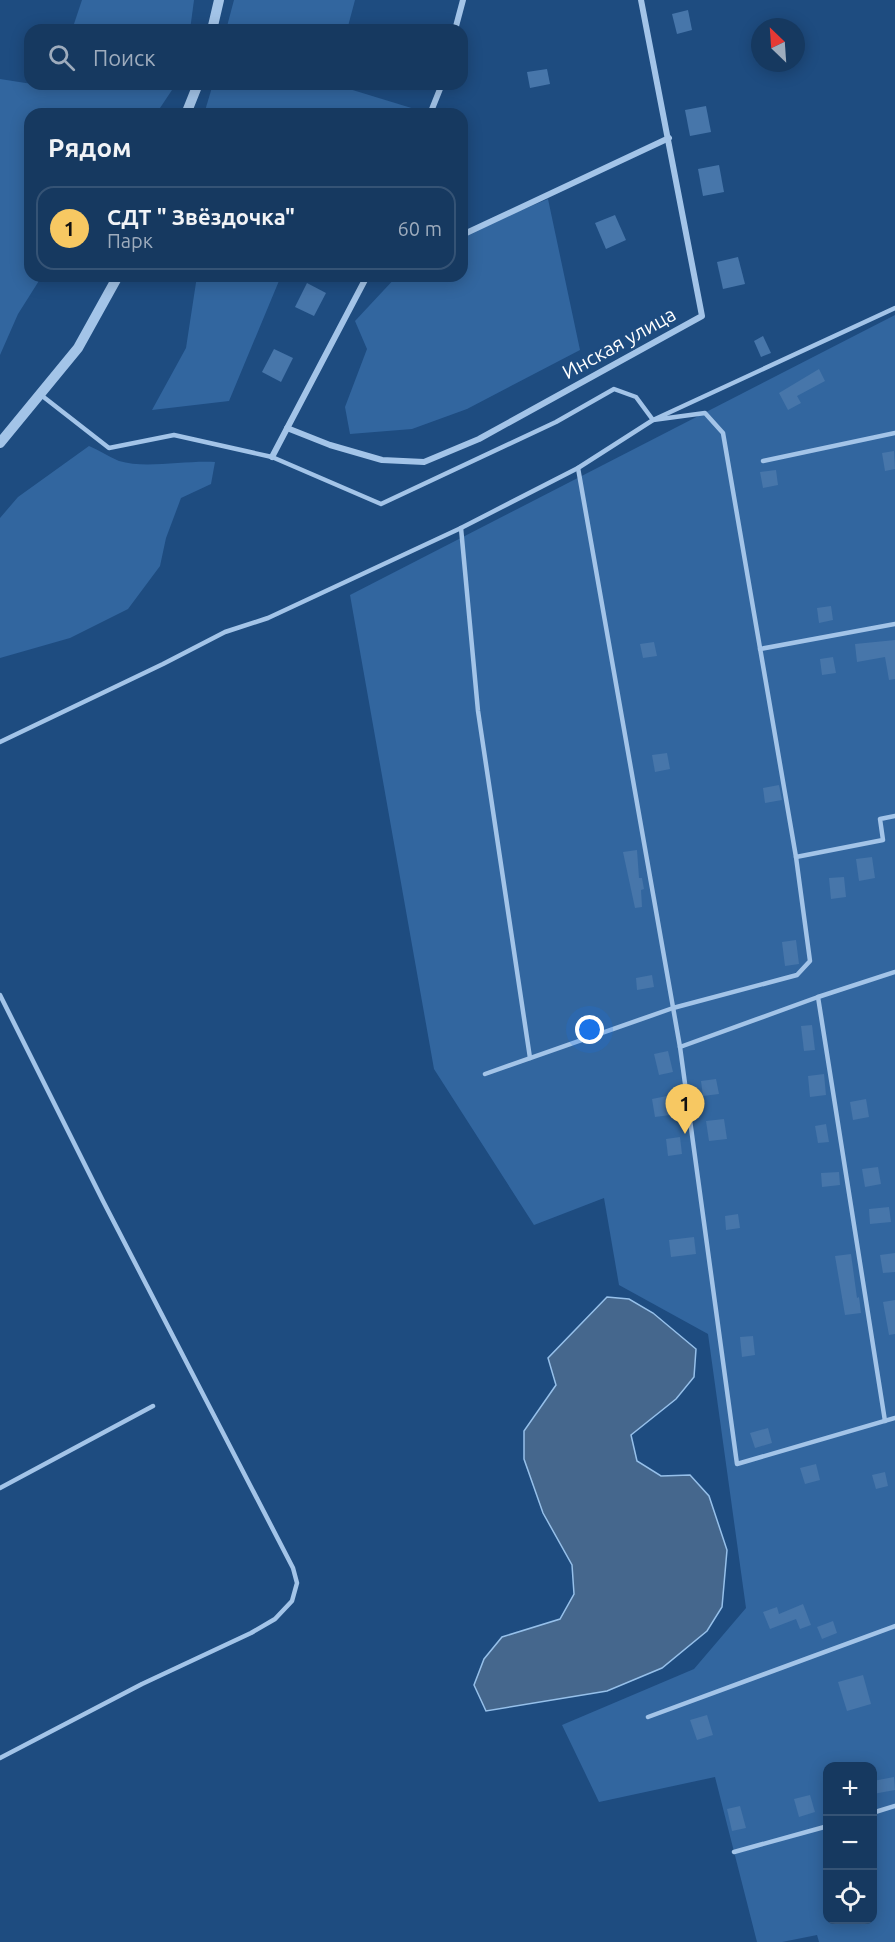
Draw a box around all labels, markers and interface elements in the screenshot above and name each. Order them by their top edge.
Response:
north arrow [751,18,805,72]
search box [24,24,468,90]
icon: search [45,41,78,74]
text: Поиск [93,45,156,70]
text: Рядом [48,133,132,162]
text: СДТ " Звёздочка" [107,204,295,229]
text: 1 [64,217,75,240]
text: 60 m [398,217,442,240]
text: Парк [107,229,153,252]
street label: Инская улица [558,302,679,383]
your location [575,1015,604,1044]
pin: 1 [666,1084,704,1134]
map controls [823,1762,877,1924]
button: + [823,1762,877,1816]
button: − [823,1816,877,1870]
button: locate [823,1870,877,1924]

